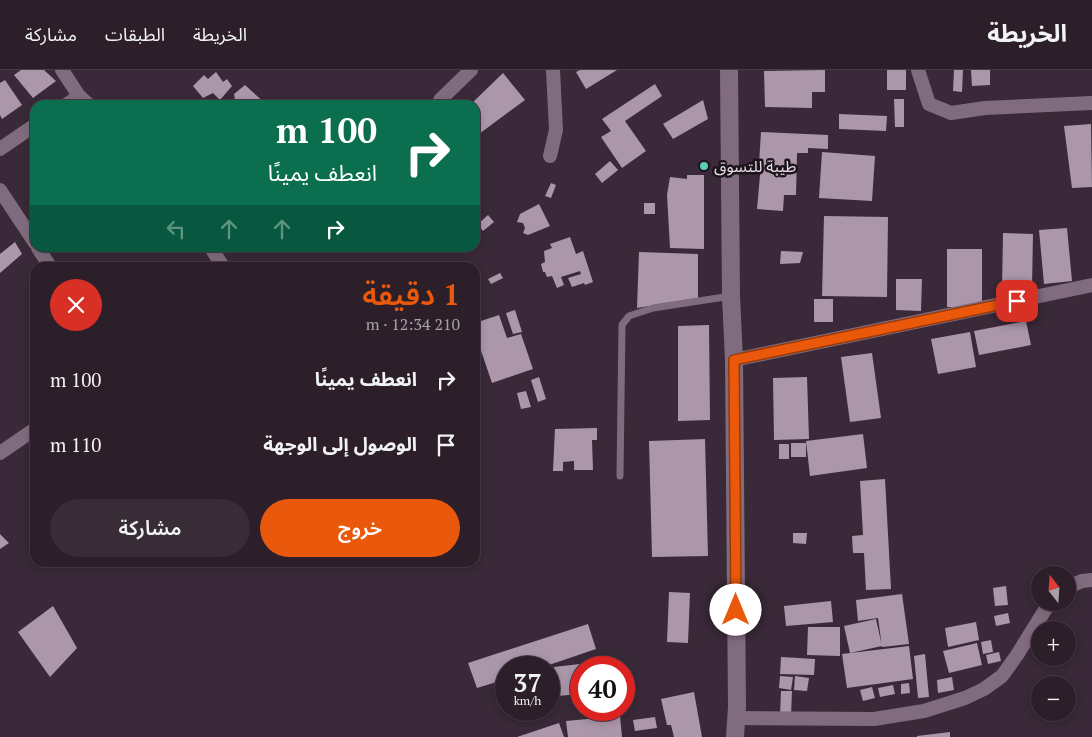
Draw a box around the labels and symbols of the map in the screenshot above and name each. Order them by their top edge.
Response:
place label: طيبة للتسوق [714,155,797,177]
marker: طيبة للتسوق [698,160,710,172]
pin [996,280,1038,322]
north arrow [1031,566,1076,611]
position arrow [709,583,761,635]
speed limit sign: 40 [570,656,635,721]

